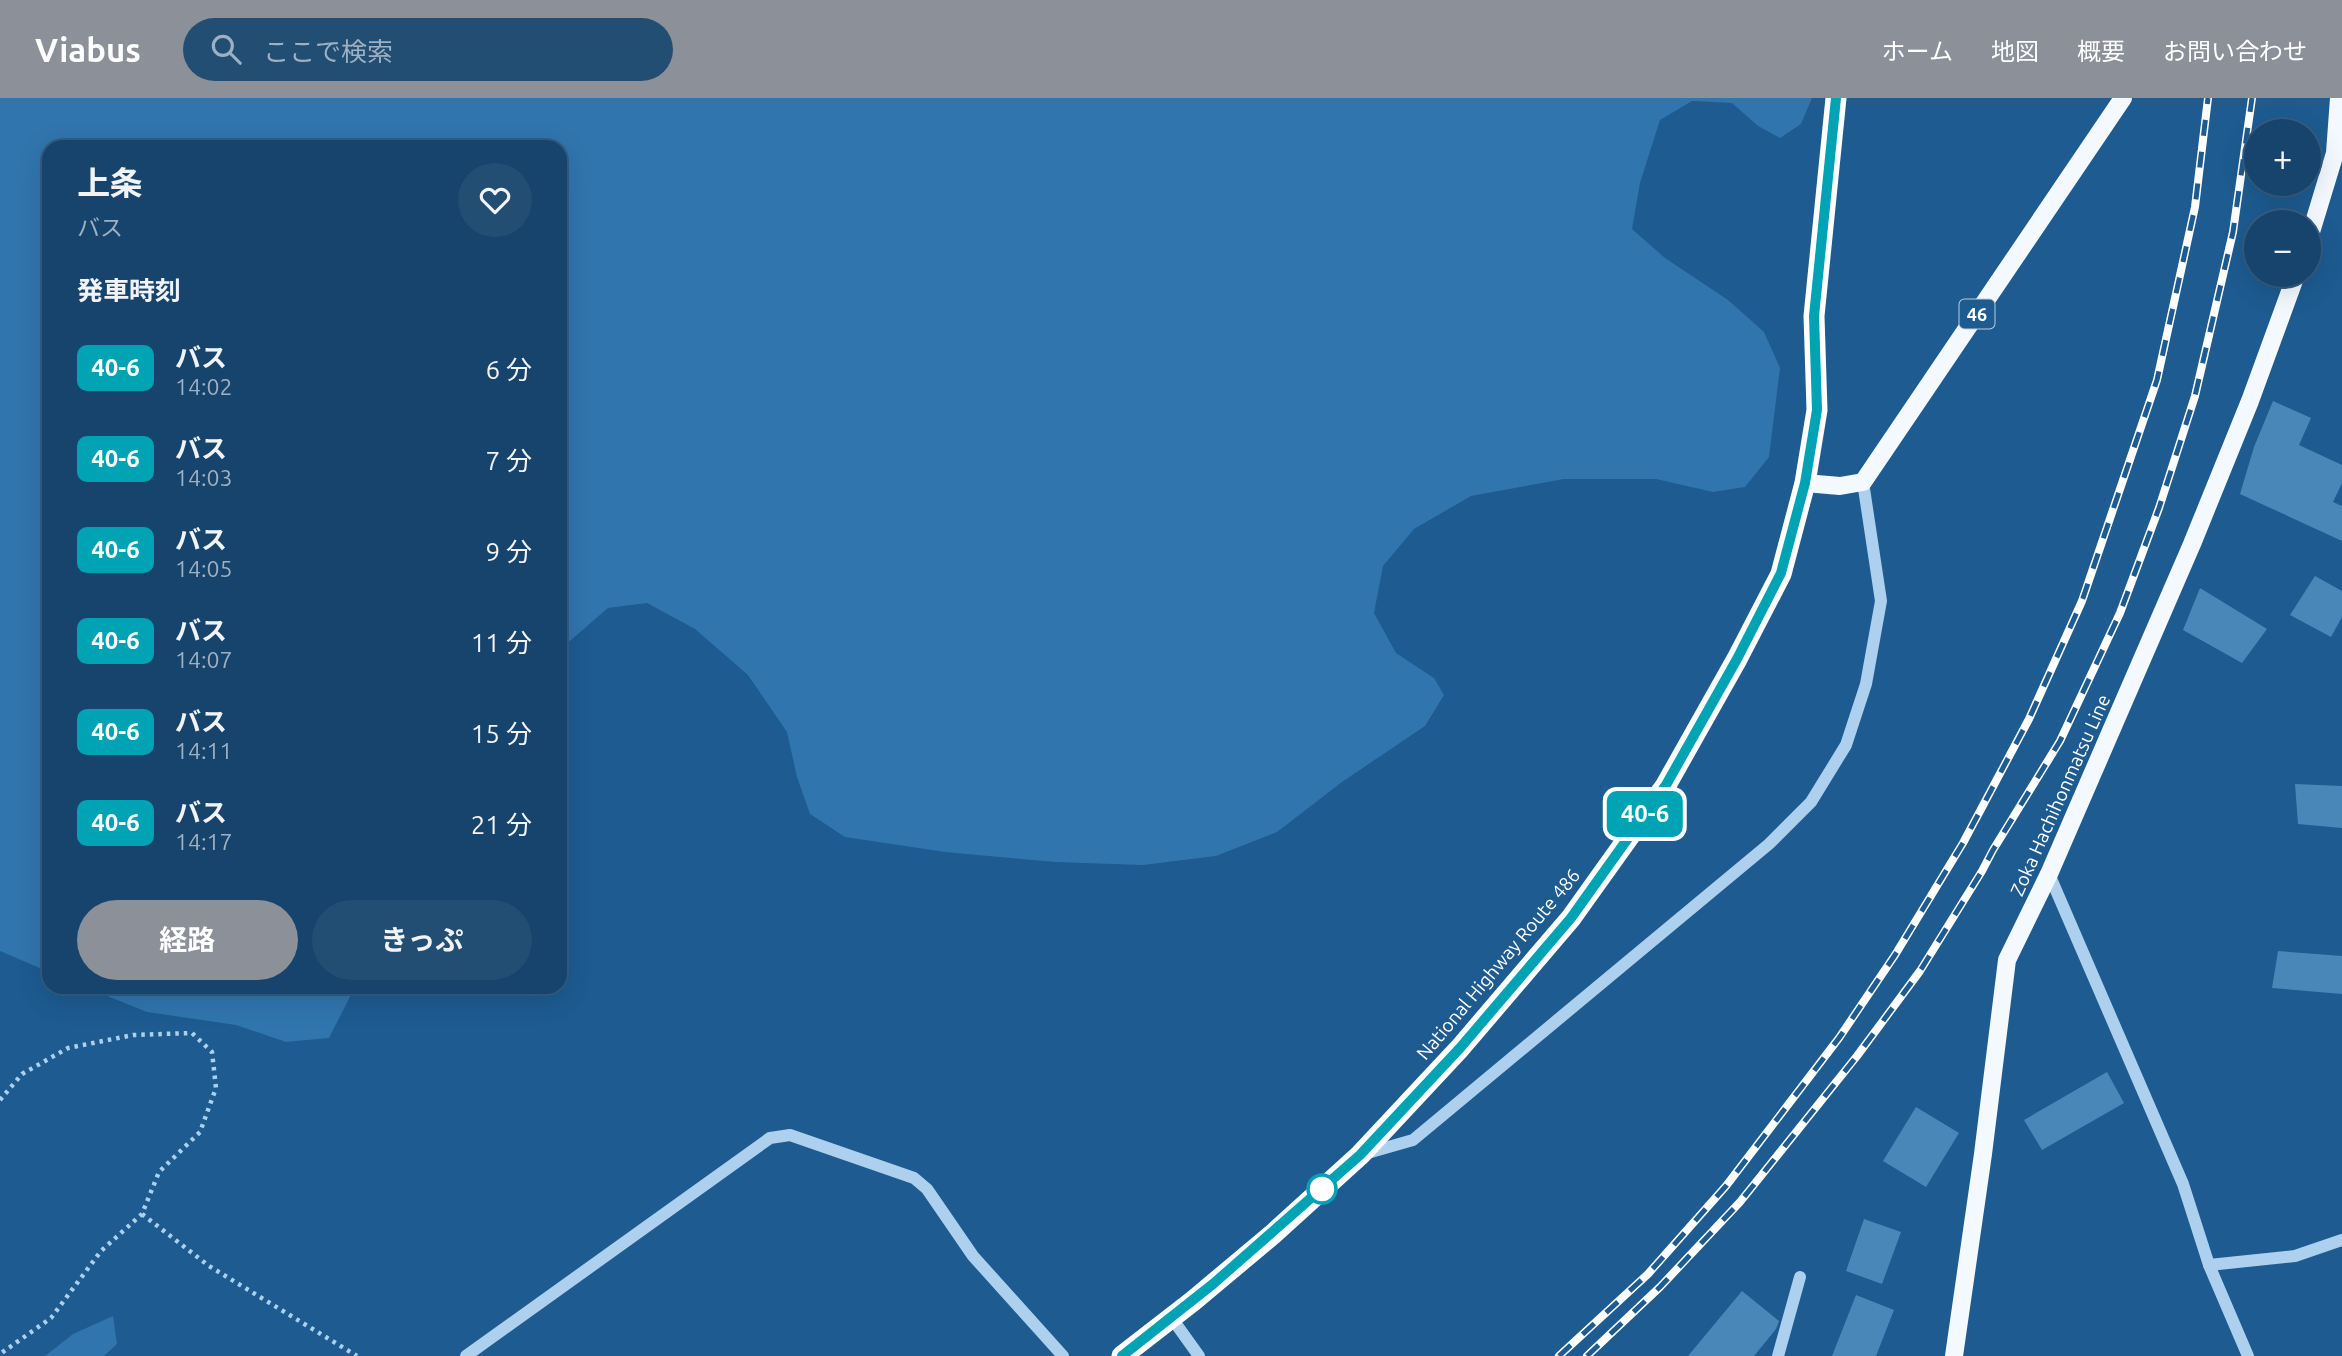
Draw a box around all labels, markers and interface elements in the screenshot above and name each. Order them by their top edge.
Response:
search box [183,18,673,81]
icon: search [207,30,245,68]
text: Viabus [35,31,141,68]
text: ここで検索 [263,37,393,66]
text: ホーム [1882,38,1953,65]
text: 地図 [1991,38,2039,65]
text: 概要 [2077,38,2125,65]
text: お問い合わせ [2163,38,2307,65]
map controls [2244,119,2321,287]
button: + [2244,119,2321,196]
button: heart [458,163,532,237]
text: 上条 [77,164,143,201]
button: − [2244,210,2321,287]
text: バス [77,215,123,240]
text: 発車時刻 [77,276,181,305]
road number: 46 [1960,300,1994,328]
text: バス [175,343,227,372]
text: 40-6 [91,354,140,381]
text: 6 分 [485,355,532,384]
text: 14:02 [175,374,233,399]
text: バス [175,434,227,463]
text: 40-6 [91,445,140,472]
text: 7 分 [485,446,532,475]
text: 14:03 [175,465,233,490]
text: バス [175,525,227,554]
text: 40-6 [91,536,140,563]
text: 9 分 [485,537,532,566]
text: 14:05 [175,556,233,581]
text: バス [175,616,227,645]
text: 40-6 [91,627,140,654]
text: 11 分 [471,628,532,657]
text: 14:07 [175,647,233,672]
street label: Zoka Hachihonmatsu Line [2006,691,2114,899]
text: バス [175,707,227,736]
text: 40-6 [91,718,140,745]
text: 15 分 [471,719,532,748]
text: 14:11 [175,738,233,763]
line badge: 40-6 [1596,791,1694,837]
text: バス [175,798,227,827]
text: 40-6 [1621,800,1669,827]
text: 40-6 [91,809,140,836]
text: 21 分 [471,810,532,839]
text: 14:17 [175,829,233,854]
street label: National Highway Route 486 [1412,864,1584,1064]
button: 経路 [77,900,298,980]
button: きっぷ [312,900,532,980]
unlabelled marker [1307,1174,1337,1204]

